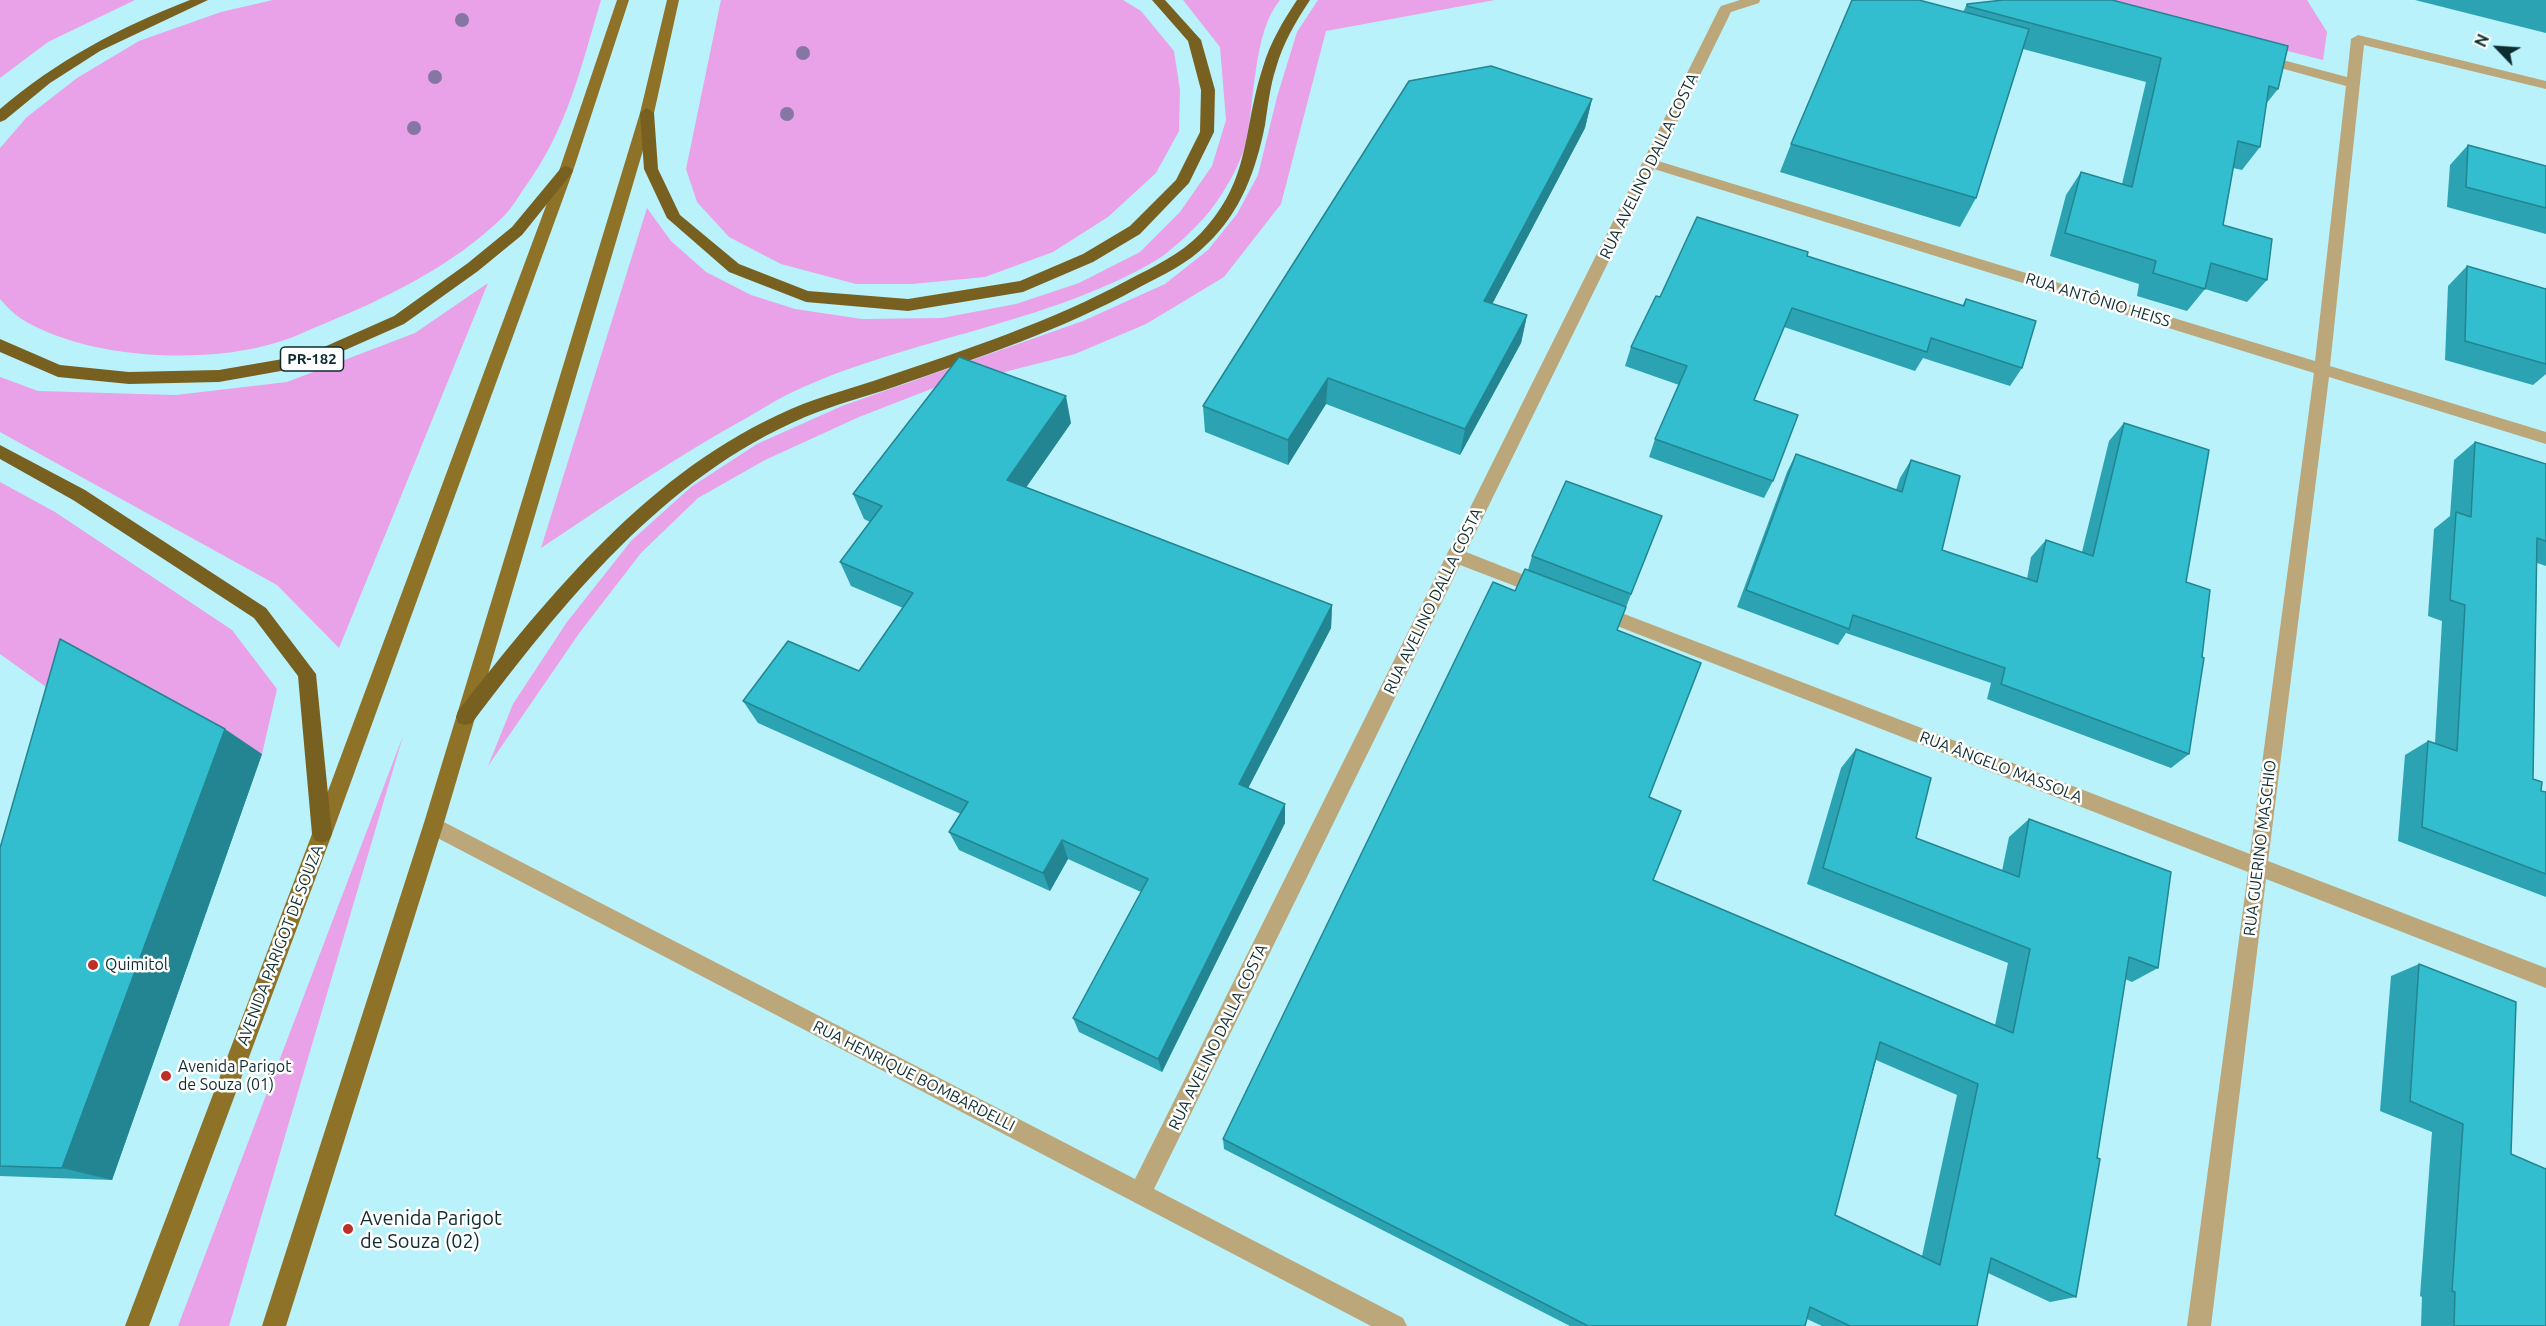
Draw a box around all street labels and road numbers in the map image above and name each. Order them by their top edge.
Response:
street label: RUA AVELINO DALLA COSTA [1596,70,1702,262]
street label: RUA ANTÔNIO HEISS [2023,269,2173,331]
road number: PR-182 [280,347,344,371]
street label: RUA AVELINO DALLA COSTA [1380,505,1486,697]
street label: RUA ÂNGELO MASSOLA [1917,727,2085,807]
street label: RUA GUERINO MASCHIO [2240,759,2280,937]
street label: AVENIDA PARIGOT DE SOUZA [233,842,327,1048]
street label: RUA AVELINO DALLA COSTA [1165,941,1271,1133]
street label: RUA HENRIQUE BOMBARDELLI [810,1017,1018,1135]

